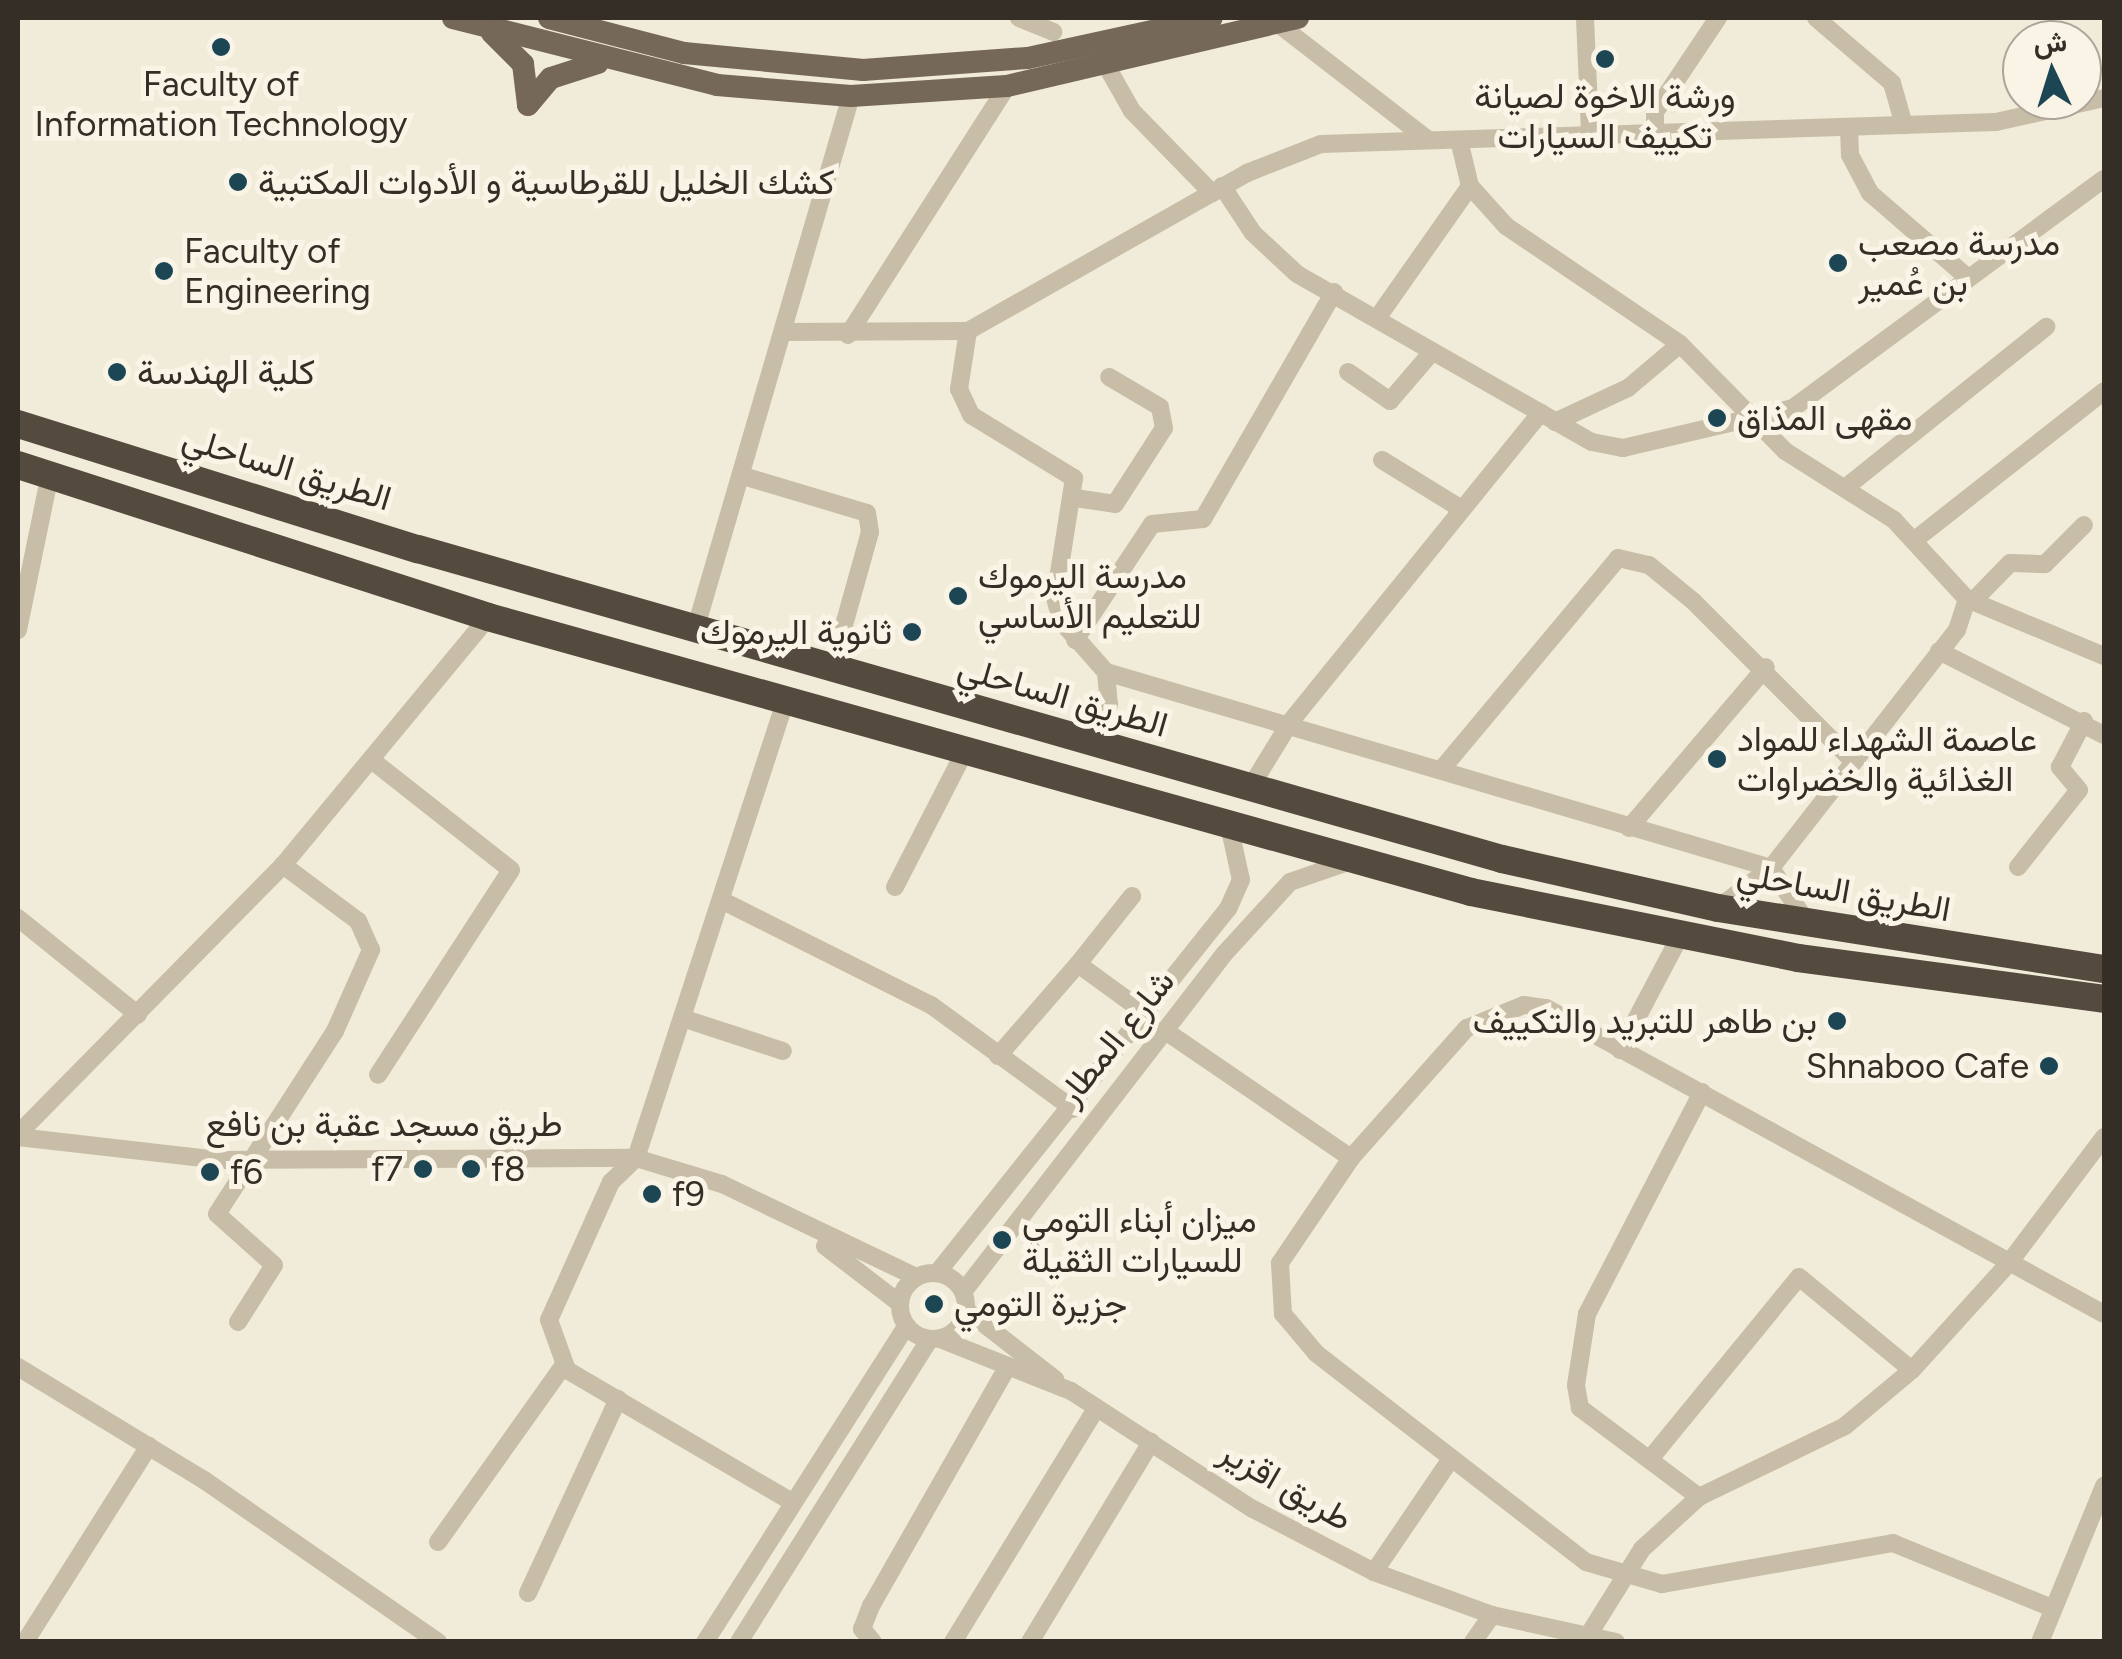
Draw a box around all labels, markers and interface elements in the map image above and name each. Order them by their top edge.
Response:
north arrow [2002,20,2102,120]
text: ش [2032,24,2068,60]
marker: Faculty of Information Technology [210,36,232,58]
marker: ورشة الاخوة لصيانة تكييف السيارات [1594,48,1616,70]
place label: Faculty of Information Technology [35,63,407,145]
place label: ورشة الاخوة لصيانة تكييف السيارات [1474,75,1736,157]
place label: كشك الخليل للقرطاسية و الأدوات المكتبية [258,161,835,203]
marker: كشك الخليل للقرطاسية و الأدوات المكتبية [227,171,249,193]
place label: مدرسة مصعب بن عُمير [1858,222,2060,304]
place label: Faculty of Engineering [184,230,371,312]
marker: مدرسة مصعب بن عُمير [1827,252,1849,274]
marker: Faculty of Engineering [153,260,175,282]
place label: كلية الهندسة [137,351,315,393]
marker: كلية الهندسة [106,361,128,383]
place label: مقهى المذاق [1737,397,1912,439]
marker: مقهى المذاق [1706,407,1728,429]
street label: الطريق الساحلي [178,416,396,520]
place label: مدرسة اليرموك للتعليم الأساسي [978,555,1202,637]
marker: مدرسة اليرموك للتعليم الأساسي [947,585,969,607]
place label: ثانوية اليرموك [700,611,892,653]
marker: ثانوية اليرموك [901,621,923,643]
street label: الطريق الساحلي [953,646,1173,746]
place label: عاصمة الشهداء للمواد الغذائية والخضراوات [1737,718,2037,800]
marker: عاصمة الشهداء للمواد الغذائية والخضراوات [1706,748,1728,770]
street label: الطريق الساحلي [1734,852,1954,930]
street label: شارع المطار [1049,961,1183,1113]
place label: بن طاهر للتبريد والتكييف [1473,1000,1817,1042]
marker: بن طاهر للتبريد والتكييف [1826,1010,1848,1032]
place label: Shnaboo Cafe [1806,1045,2029,1087]
marker: Shnaboo Cafe [2038,1055,2060,1077]
street label: طريق مسجد عقبة بن نافع [205,1103,563,1145]
place label: f7 [371,1148,403,1190]
place label: f8 [491,1148,525,1190]
place label: f6 [230,1151,263,1193]
marker: f7 [412,1158,434,1180]
marker: f8 [460,1158,482,1180]
marker: f6 [199,1161,221,1183]
place label: f9 [672,1173,705,1215]
marker: f9 [641,1183,663,1205]
place label: ميزان أبناء التومي للسيارات الثقيلة [1022,1199,1257,1281]
marker: ميزان أبناء التومي للسيارات الثقيلة [991,1229,1013,1251]
place label: جزيرة التومي [954,1283,1127,1325]
marker: جزيرة التومي [923,1293,945,1315]
street label: طريق اقزير [1212,1430,1360,1540]

